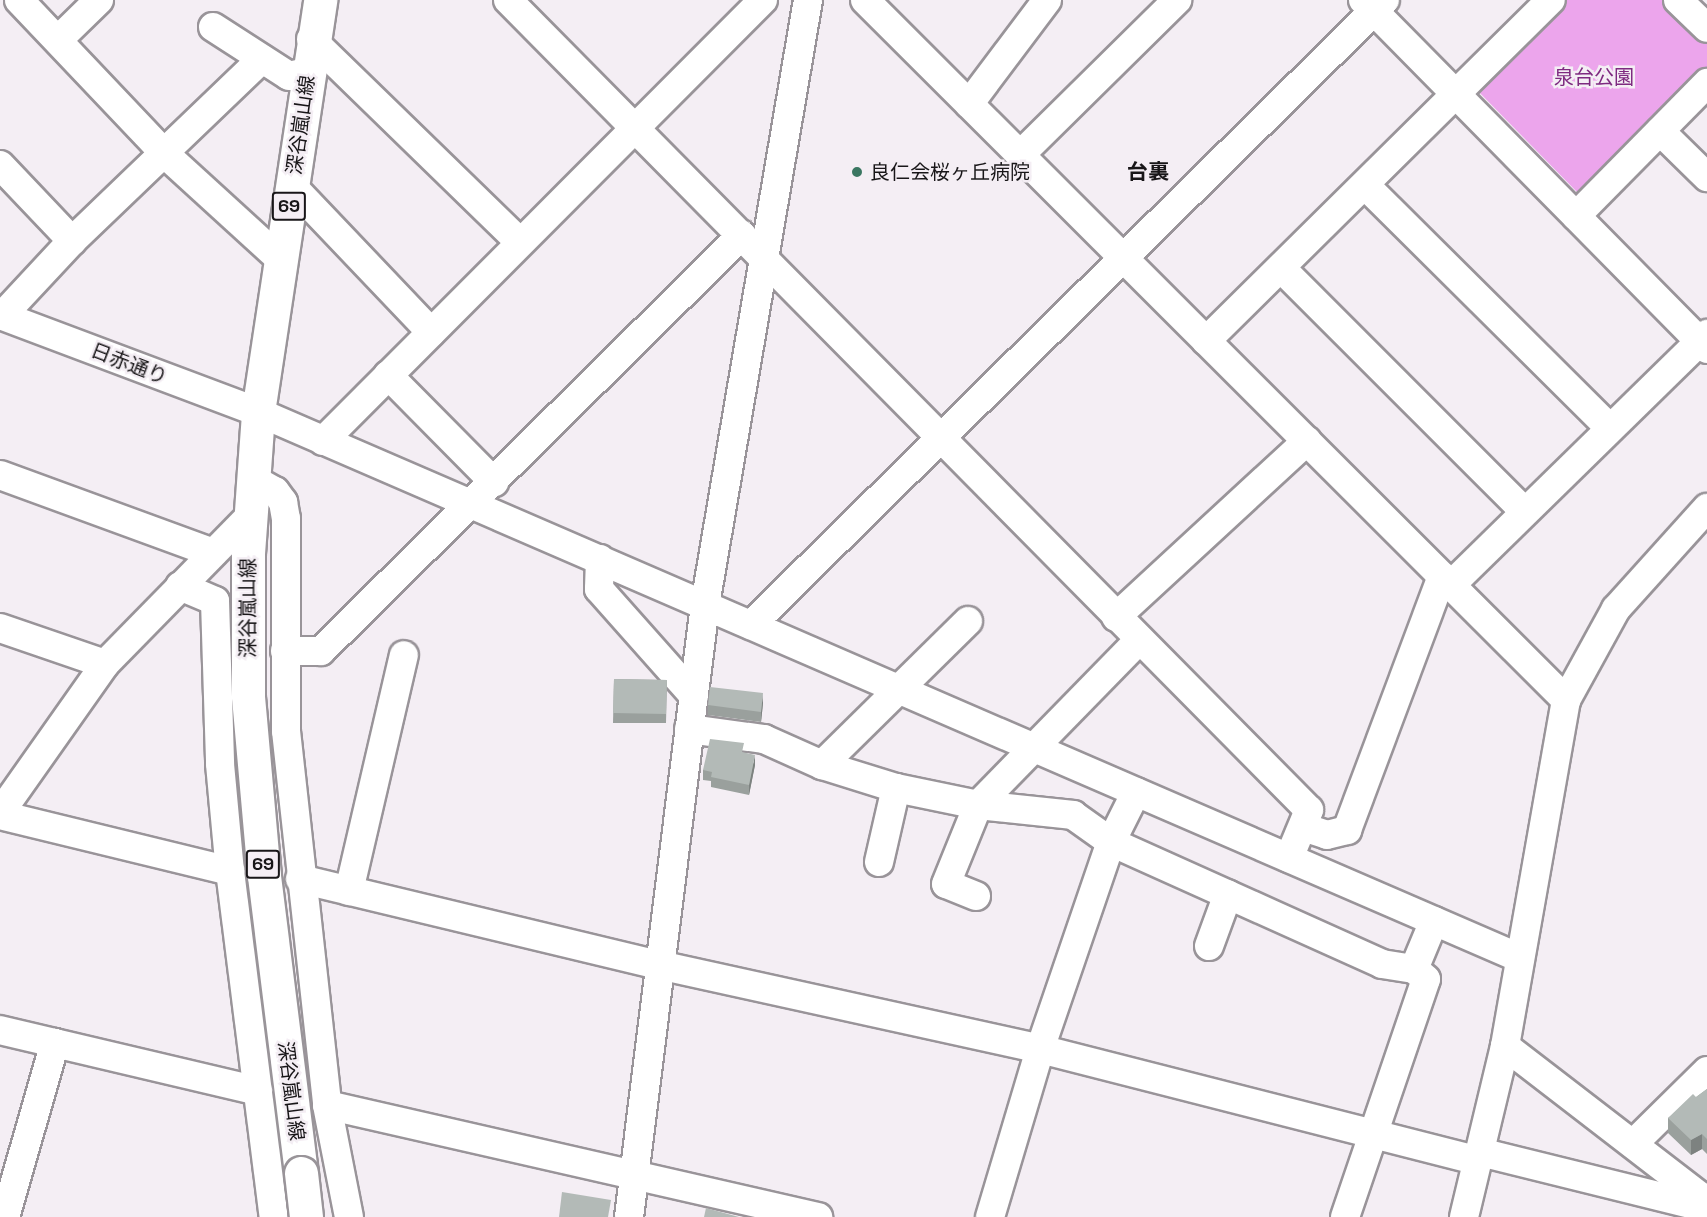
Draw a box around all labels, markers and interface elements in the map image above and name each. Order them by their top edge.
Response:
park label: 泉台公園 [1554,65,1634,89]
street label: 深谷嵐山線 [282,74,320,176]
district label: 台裏 [1127,159,1169,185]
place label: 良仁会桜ヶ丘病院 [870,160,1030,184]
marker: 良仁会桜ヶ丘病院 [848,163,866,181]
road number: 69 [271,191,307,221]
street label: 日赤通り [87,338,171,390]
street label: 深谷嵐山線 [236,558,260,658]
road number: 69 [245,849,281,879]
street label: 深谷嵐山線 [273,1040,309,1142]

